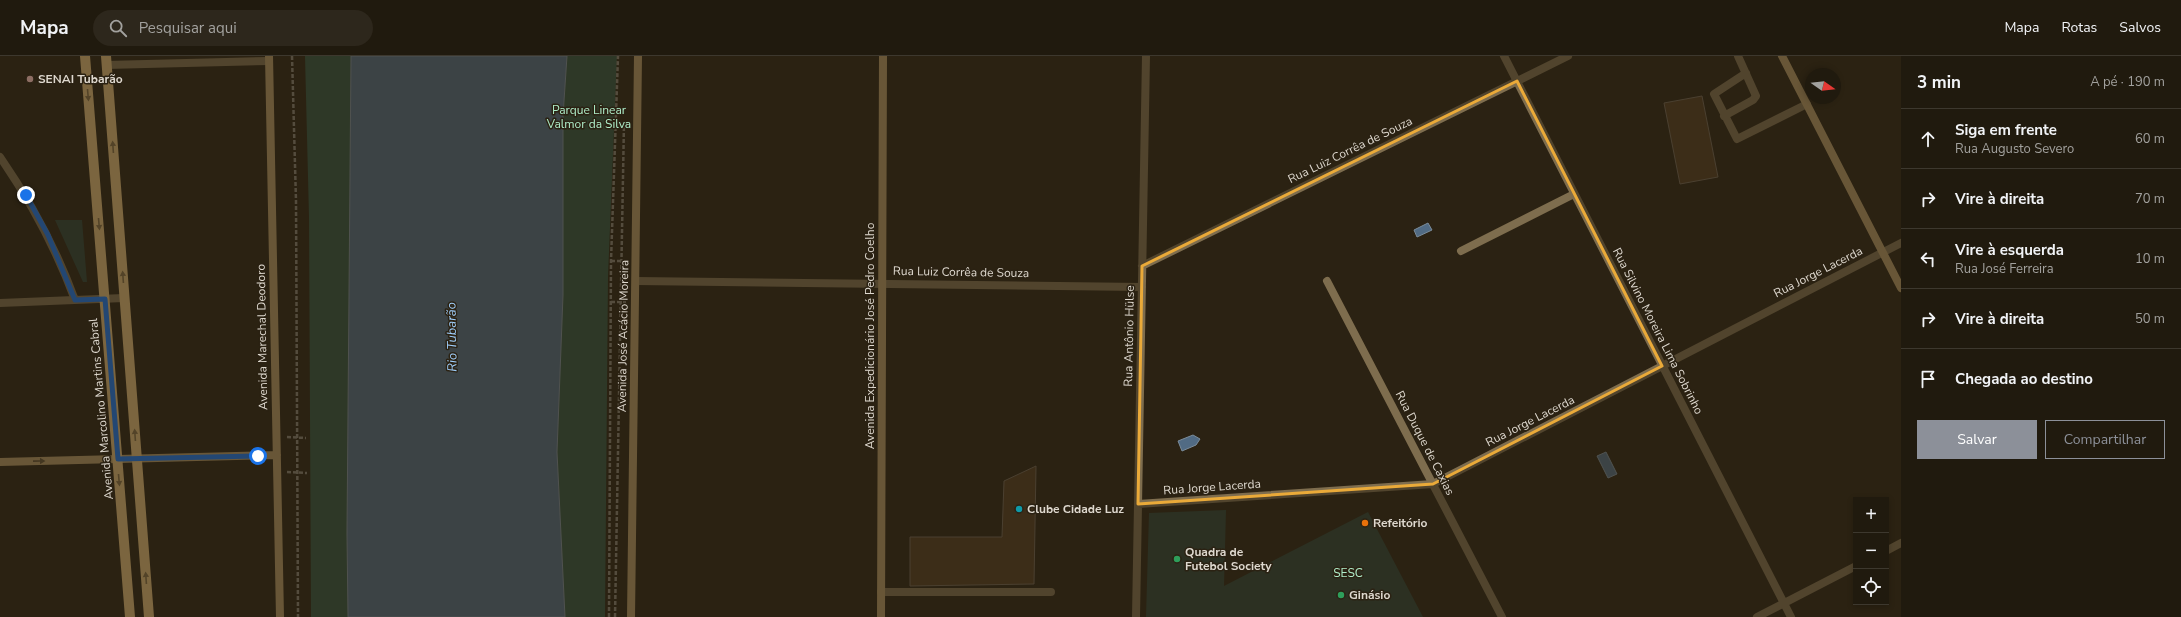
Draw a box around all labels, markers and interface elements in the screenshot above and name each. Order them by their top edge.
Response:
search box [93,10,373,46]
text: Mapa [20,15,69,41]
icon: search [107,17,129,39]
text: Pesquisar aqui [139,18,237,38]
text: Mapa [2004,18,2039,37]
text: Rotas [2061,18,2097,37]
text: Salvos [2119,18,2161,37]
north arrow [1805,68,1841,104]
place label: SENAI Tubarão [38,71,123,87]
text: 3 min [1917,71,1961,94]
text: A pé · 190 m [2090,73,2165,91]
marker: SENAI Tubarão [25,74,35,84]
one-way arrow [85,89,91,101]
park label: Parque Linear Valmor da Silva [546,102,631,132]
street label: Rua Luiz Corrêa de Souza [1285,113,1415,187]
text: Siga em frente [1955,120,2057,140]
icon: ahead [1917,128,1939,150]
text: 60 m [2135,130,2165,148]
text: Rua Augusto Severo [1955,140,2074,158]
one-way arrow [109,141,116,153]
route end [17,186,35,204]
icon: right [1917,188,1939,210]
text: Vire à direita [1955,189,2044,209]
text: 70 m [2135,190,2165,208]
one-way arrow [95,218,102,230]
street label: Avenida Expedicionário José Pedro Coelho [862,222,878,449]
text: Vire à esquerda [1955,240,2064,260]
street label: Rua Jorge Lacerda [1771,243,1865,301]
street label: Rua Silvino Moreira Lima Sobrinho [1609,245,1707,417]
icon: left [1917,248,1939,270]
text: 10 m [2135,250,2165,268]
street label: Avenida José Acácio Moreira [614,260,632,412]
text: Rua José Ferreira [1955,260,2054,278]
street label: Rua Luiz Corrêa de Souza [893,263,1029,281]
street label: Avenida Marechal Deodoro [253,264,271,410]
one-way arrow [119,271,126,283]
street label: Rua Antônio Hülse [1120,285,1138,387]
water label: Rio Tubarão [442,302,462,372]
icon: right [1917,308,1939,330]
text: Vire à direita [1955,309,2044,329]
text: 50 m [2135,310,2165,328]
street label: Avenida Marcolino Martins Cabral [85,317,117,500]
icon: arrive [1917,368,1939,390]
text: Chegada ao destino [1955,369,2093,389]
street label: Rua Duque de Caxias [1392,388,1458,498]
street label: Rua Jorge Lacerda [1483,392,1577,450]
button: Salvar [1917,420,2037,459]
button: Compartilhar [2045,420,2165,459]
one-way arrow [131,429,138,441]
route start [249,447,267,465]
one-way arrow [33,458,46,464]
one-way arrow [116,474,123,486]
street label: Rua Jorge Lacerda [1163,476,1261,498]
map controls [1853,497,1889,605]
button: + [1853,497,1889,533]
place label: Clube Cidade Luz [1027,501,1124,517]
marker: Clube Cidade Luz [1014,504,1024,514]
place label: Refeitório [1373,515,1428,531]
marker: Refeitório [1360,518,1370,528]
button: − [1853,533,1889,569]
place label: Quadra de Futebol Society [1185,544,1272,574]
marker: Quadra de Futebol Society [1172,554,1182,564]
park label: SESC [1333,565,1363,581]
button: locate [1853,569,1889,605]
one-way arrow [142,572,149,584]
place label: Ginásio [1349,587,1390,603]
marker: Ginásio [1336,590,1346,600]

